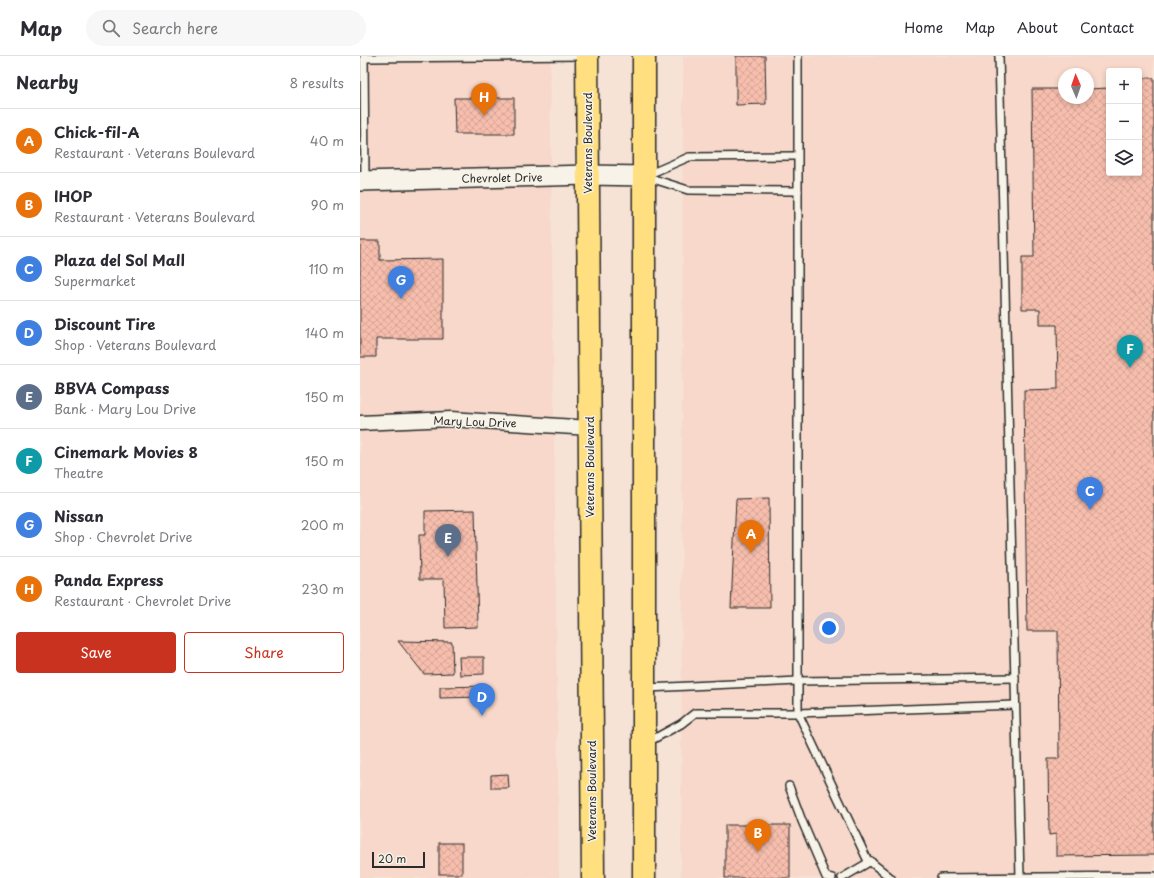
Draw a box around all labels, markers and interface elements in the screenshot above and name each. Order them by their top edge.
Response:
search box [86,10,366,46]
text: Map [20,14,62,42]
text: Search here [132,16,218,39]
icon: search [100,17,122,39]
text: Home [904,17,943,38]
text: Map [965,17,995,38]
text: About [1017,17,1058,38]
text: Contact [1080,17,1134,38]
north arrow [1058,68,1094,104]
map controls [1106,68,1142,176]
button: + [1106,68,1142,104]
text: Nearby [16,69,78,95]
text: 8 results [290,73,344,92]
pin: H [471,83,497,116]
street label: Veterans Boulevard [579,92,596,194]
button: − [1106,104,1142,140]
text: Chick-fil-A [54,120,140,143]
text: A [24,131,34,150]
text: 40 m [310,131,344,150]
button: layers [1106,140,1142,176]
text: Restaurant · Veterans Boulevard [54,143,255,162]
street label: Chevrolet Drive [461,168,543,187]
text: IHOP [54,184,92,207]
text: B [25,195,33,214]
text: 90 m [311,195,344,214]
text: Restaurant · Veterans Boulevard [54,207,255,226]
text: Plaza del Sol Mall [54,248,185,271]
text: C [24,259,34,278]
text: 110 m [309,259,344,278]
pin: G [388,266,414,299]
text: Supermarket [54,271,136,290]
text: Discount Tire [54,312,155,335]
text: D [24,323,34,342]
text: 140 m [305,323,344,342]
text: Shop · Veterans Boulevard [54,335,216,354]
pin: F [1117,335,1143,368]
text: BBVA Compass [54,376,169,399]
text: E [25,387,33,406]
text: 150 m [305,387,344,406]
text: Bank · Mary Lou Drive [54,399,196,418]
street label: Mary Lou Drive [433,412,517,431]
street label: Veterans Boulevard [581,416,598,518]
text: Cinemark Movies 8 [54,440,198,463]
text: F [25,451,33,470]
text: 150 m [305,451,344,470]
text: Theatre [54,463,103,482]
pin: C [1077,477,1103,510]
text: Nissan [54,504,104,527]
text: G [24,515,34,534]
text: 200 m [301,515,344,534]
pin: A [738,520,764,553]
pin: E [435,524,461,557]
text: Shop · Chevrolet Drive [54,527,192,546]
text: Panda Express [54,568,163,591]
text: H [24,579,34,598]
text: 230 m [302,579,344,598]
text: Restaurant · Chevrolet Drive [54,591,231,610]
your location [819,618,839,638]
button: Save [16,632,176,673]
button: Share [184,632,344,673]
pin: D [469,683,495,716]
street label: Veterans Boulevard [583,740,600,842]
pin: B [745,819,771,852]
scale bar [372,850,425,869]
text: 20 m [378,850,406,867]

